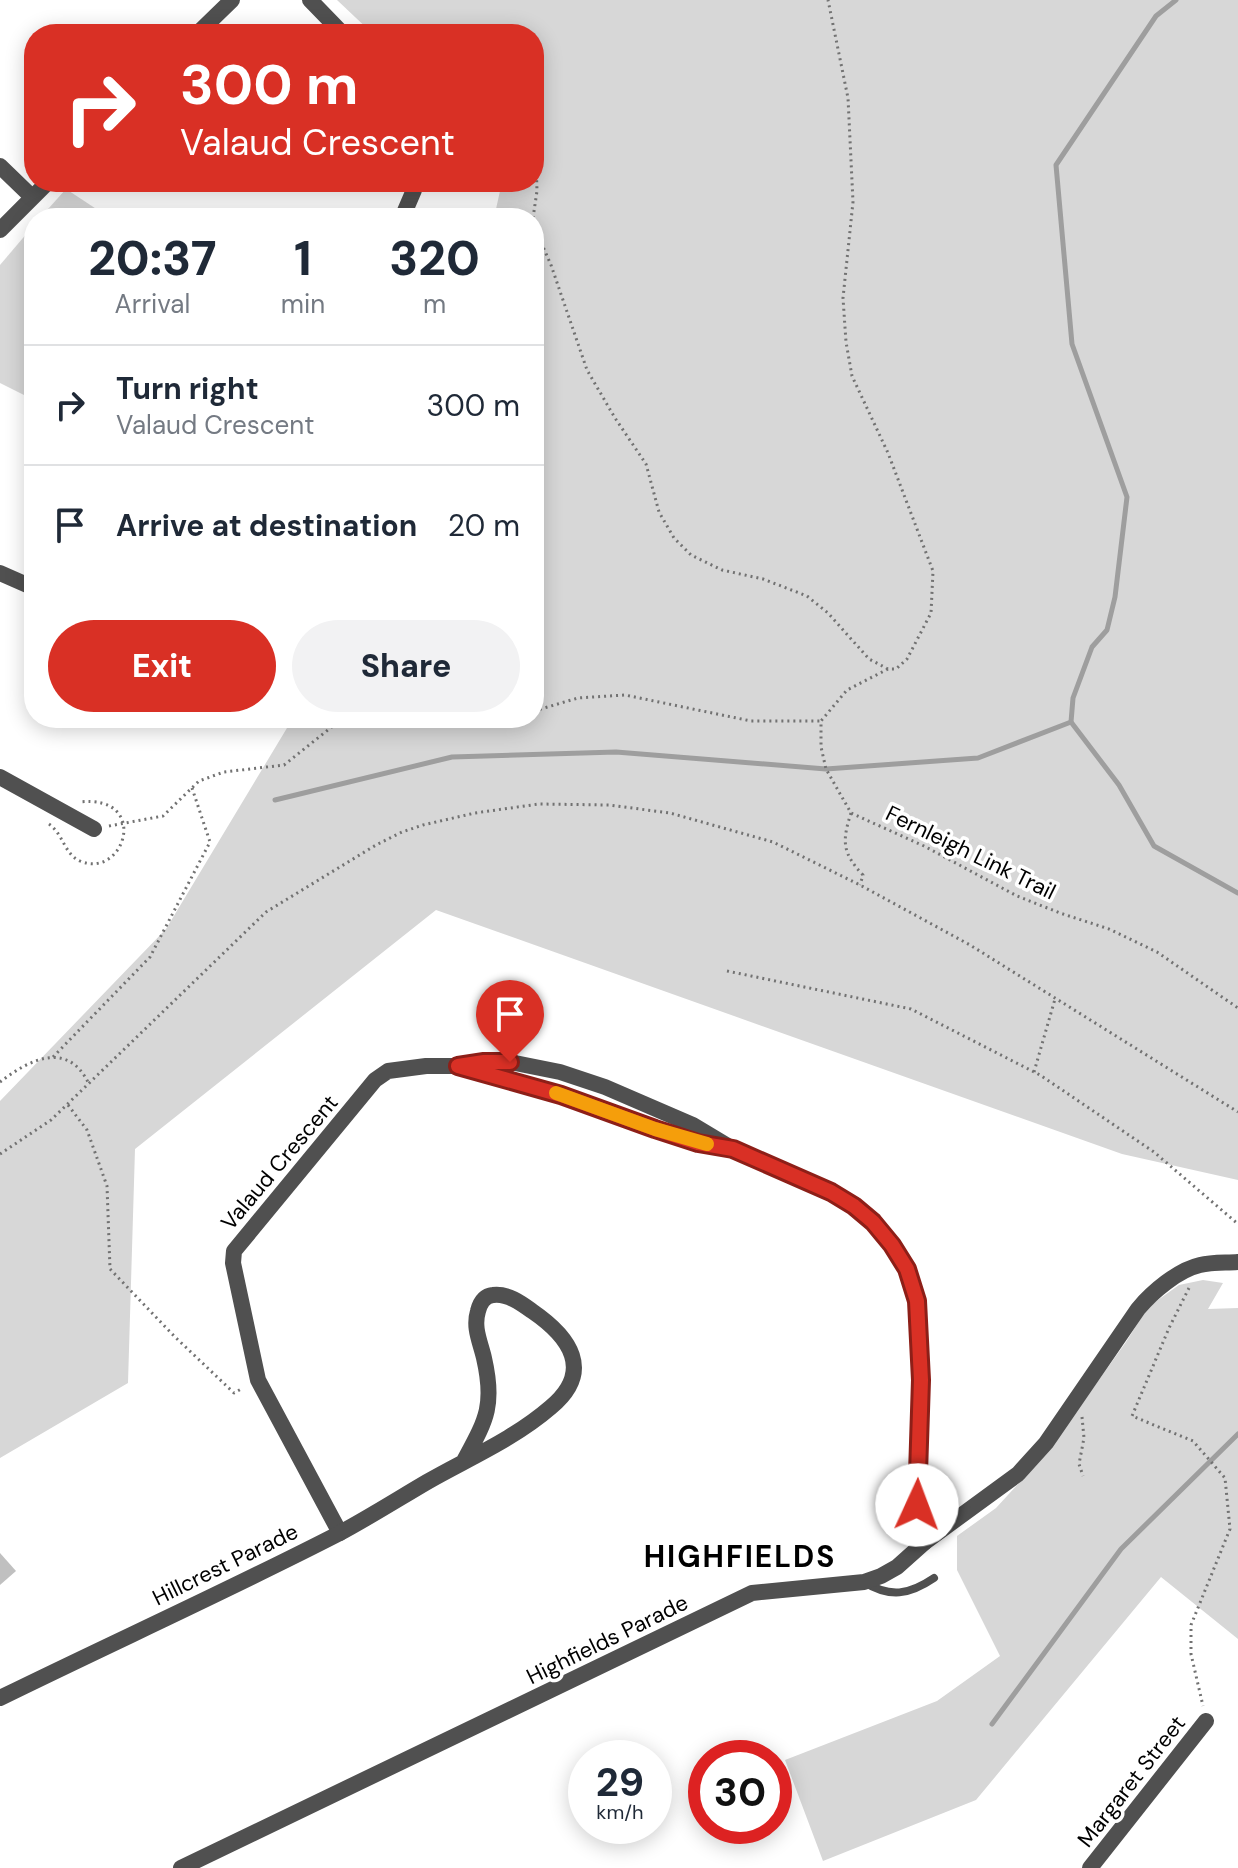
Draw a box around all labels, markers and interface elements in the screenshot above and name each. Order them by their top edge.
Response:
text: 300 m [180,48,358,121]
icon: right [48,56,152,160]
text: Valaud Crescent [180,119,455,166]
text: 20:37 [88,227,217,290]
text: 1 [294,227,312,290]
text: 320 [389,227,480,290]
text: Arrival [115,287,190,321]
text: min [281,287,325,321]
text: m [423,287,446,321]
text: Turn right [116,369,259,408]
icon: right [48,383,92,427]
text: 300 m [427,386,520,425]
text: Valaud Crescent [116,408,314,442]
icon: arrive [48,503,92,547]
text: Arrive at destination [116,506,417,545]
text: 20 m [448,506,520,545]
button: Exit [48,620,276,712]
button: Share [292,620,520,712]
street label: Fernleigh Link Trail [881,799,1061,906]
pin [476,980,544,1062]
icon: arrive [488,992,532,1036]
street label: Valaud Crescent [214,1089,344,1236]
position arrow [875,1463,959,1547]
street label: Hillcrest Parade [148,1517,303,1612]
district label: HIGHFIELDS [644,1537,836,1576]
street label: Highfields Parade [522,1588,693,1691]
street label: Margaret Street [1071,1710,1192,1853]
speed limit sign: 30 [688,1740,792,1844]
text: 29 [596,1756,644,1808]
text: km/h [596,1799,644,1825]

